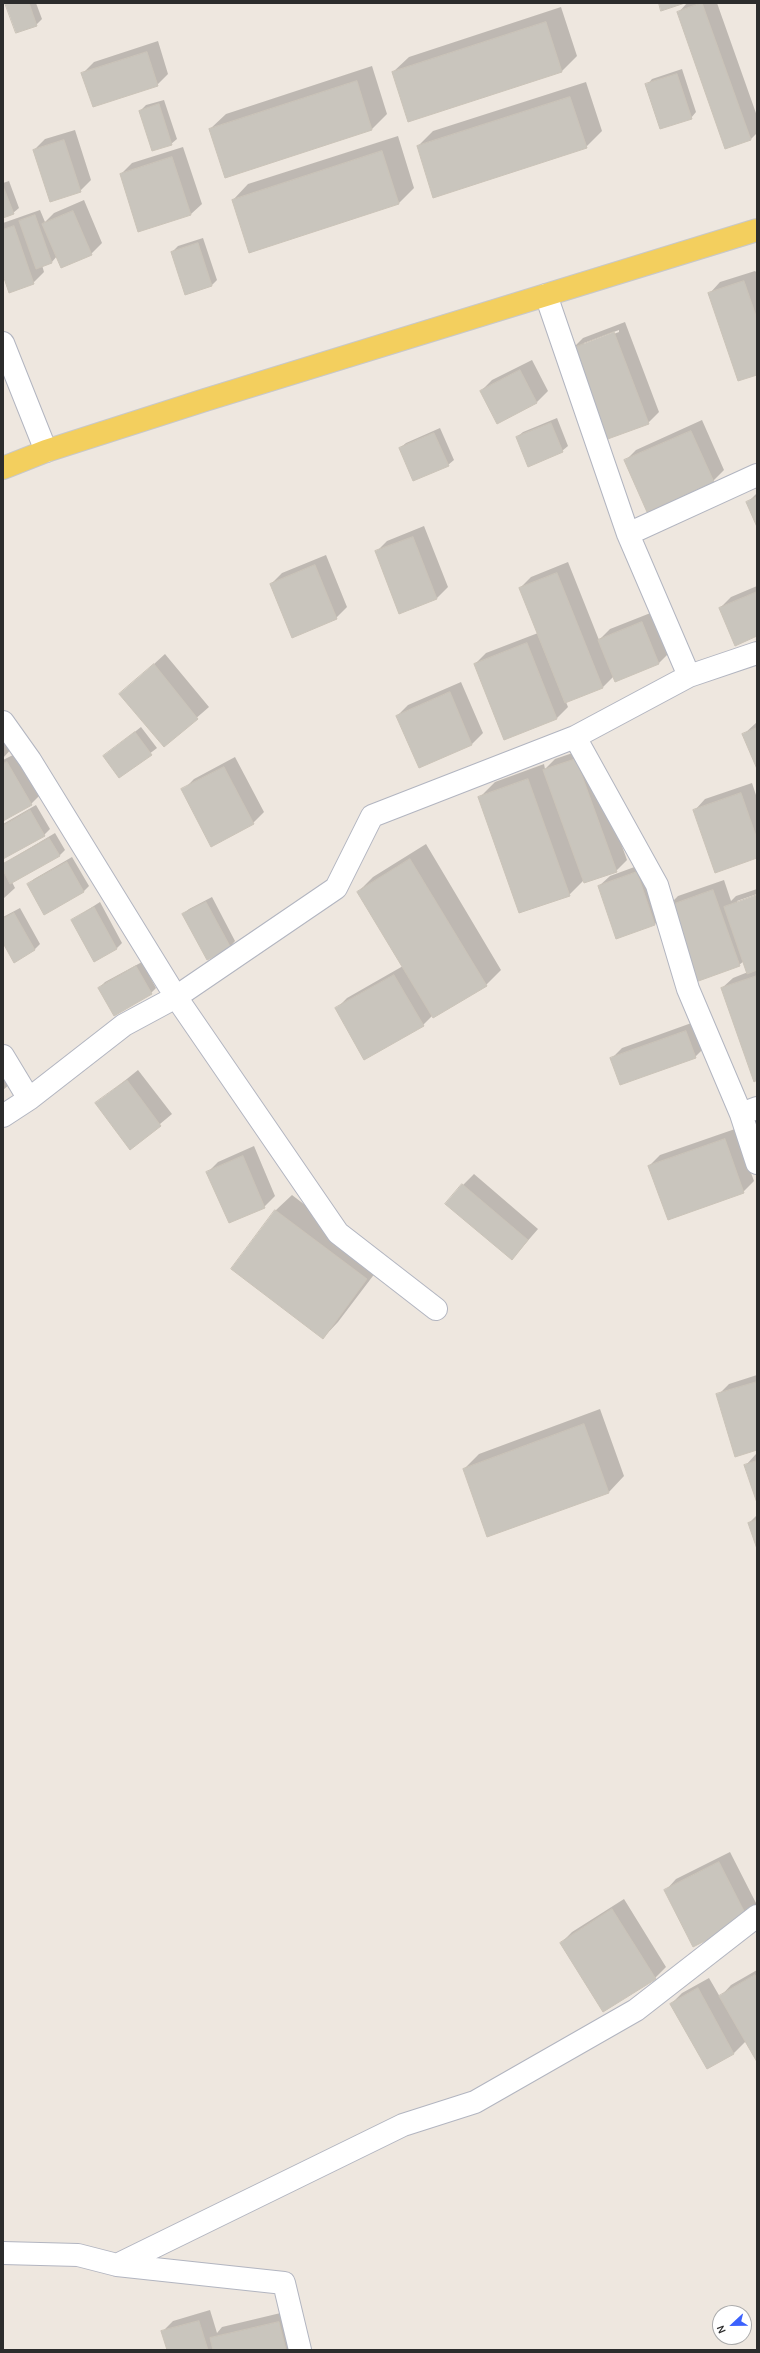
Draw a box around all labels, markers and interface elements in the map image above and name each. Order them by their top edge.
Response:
north arrow [712,2305,752,2345]
text: N [714,2323,729,2335]

